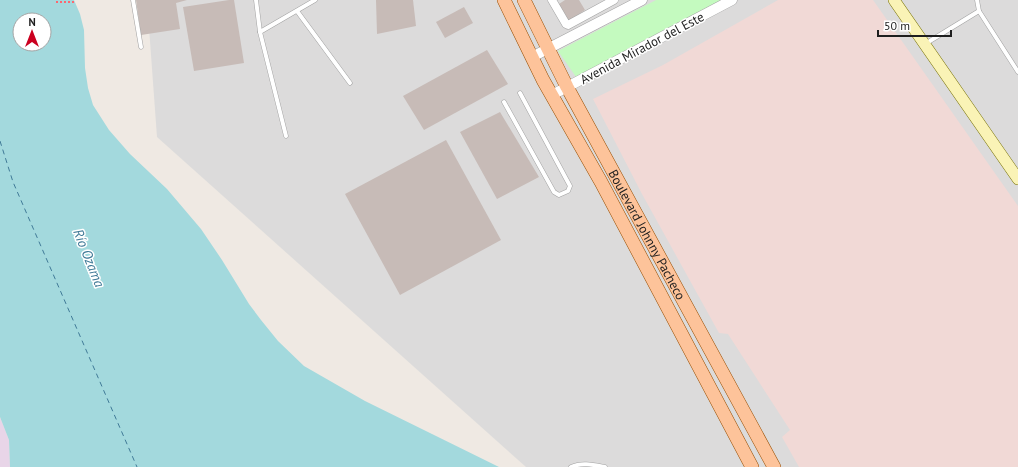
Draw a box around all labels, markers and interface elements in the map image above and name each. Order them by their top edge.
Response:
street label: Avenida Mirador del Este [577,8,707,88]
north arrow [12,12,52,52]
scale bar [878,12,951,38]
text: N [28,15,36,29]
text: 50 m [884,18,910,33]
street label: Boulevard Johnny Pacheco [605,166,690,303]
water label: Río Ozama [69,226,109,290]

